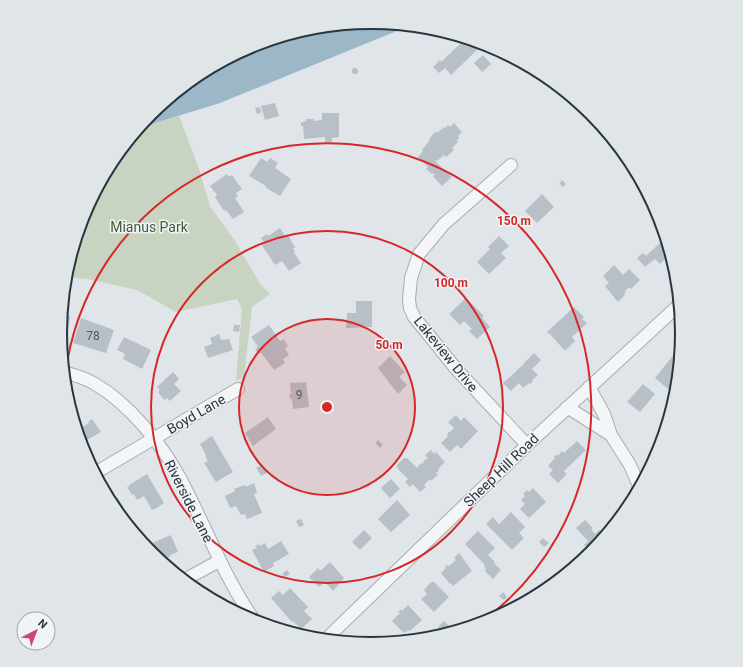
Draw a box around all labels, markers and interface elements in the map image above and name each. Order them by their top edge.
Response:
text: 150 m [497,214,531,228]
park label: Mianus Park [110,219,189,235]
text: 100 m [434,276,468,290]
street label: Lakeview Drive [411,313,481,395]
house number: 78 [86,329,100,343]
text: 50 m [375,338,403,352]
house number: 9 [296,388,302,402]
street label: Boyd Lane [164,391,228,437]
centre of rings [320,400,334,414]
street label: Sheep Hill Road [460,430,542,510]
street label: Riverside Lane [161,457,217,545]
north arrow [16,611,56,651]
text: N [35,617,50,632]

